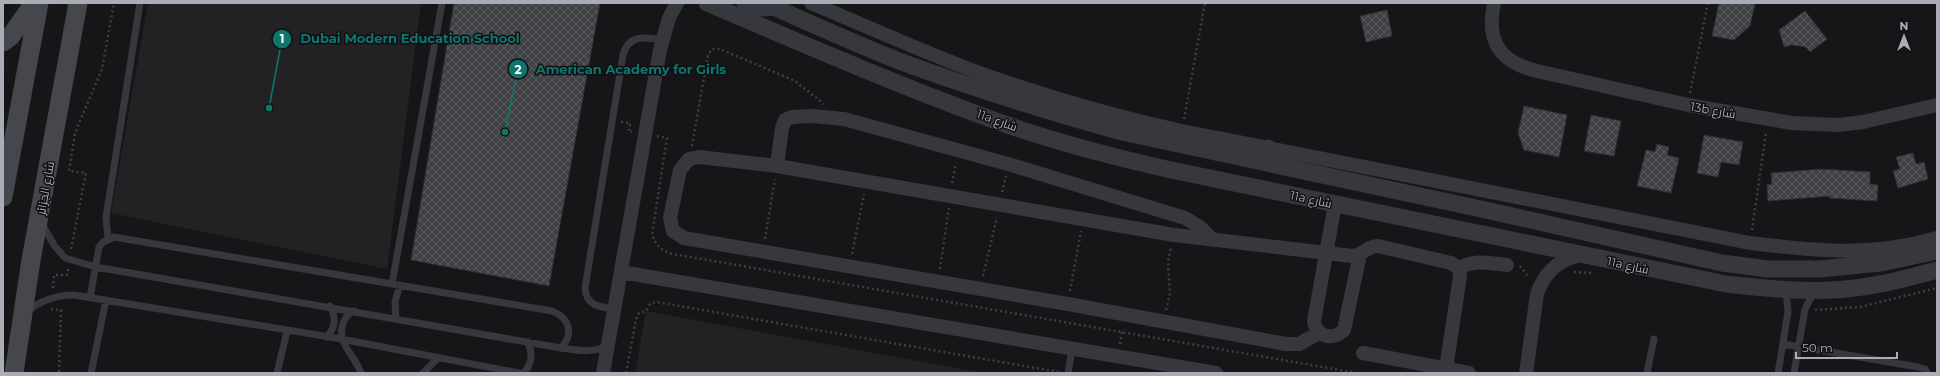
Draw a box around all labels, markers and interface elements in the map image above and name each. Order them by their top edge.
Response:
north arrow [1884,16,1924,56]
text: N [1900,19,1908,33]
callout: Dubai Modern Education School [272,26,527,51]
text: Dubai Modern Education School [300,30,520,46]
text: 1 [280,31,284,46]
callout: American Academy for Girls [508,57,735,82]
text: American Academy for Girls [535,61,726,77]
text: 2 [514,62,522,77]
street label: 13b شارع [1689,99,1737,122]
street label: 11a شارع [974,106,1019,135]
street label: شارع الجزائر [33,160,58,217]
street label: 11a شارع [1289,187,1333,212]
street label: 11a شارع [1606,253,1650,278]
scale bar [1796,334,1897,360]
text: 50 m [1802,340,1833,355]

